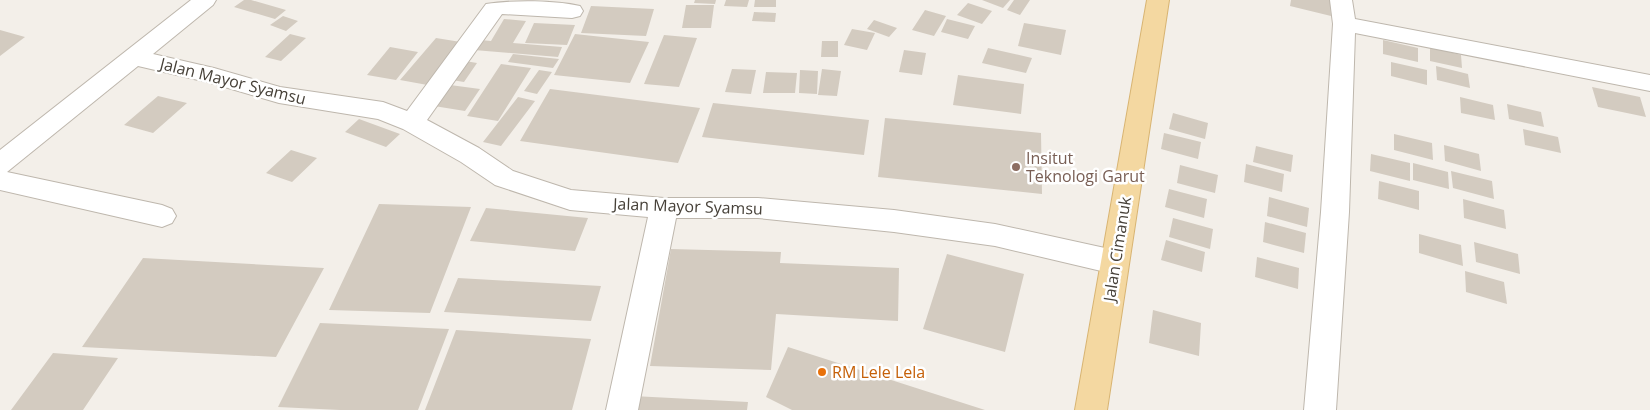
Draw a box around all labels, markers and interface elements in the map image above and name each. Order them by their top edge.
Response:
street label: Jalan Mayor Syamsu [156,52,308,110]
place label: Insitut Teknologi Garut [1026,147,1145,187]
marker: Insitut Teknologi Garut [1010,161,1022,173]
street label: Jalan Mayor Syamsu [611,192,763,220]
street label: Jalan Cimanuk [1098,194,1136,305]
place label: RM Lele Lela [832,361,925,383]
marker: RM Lele Lela [816,366,828,378]

